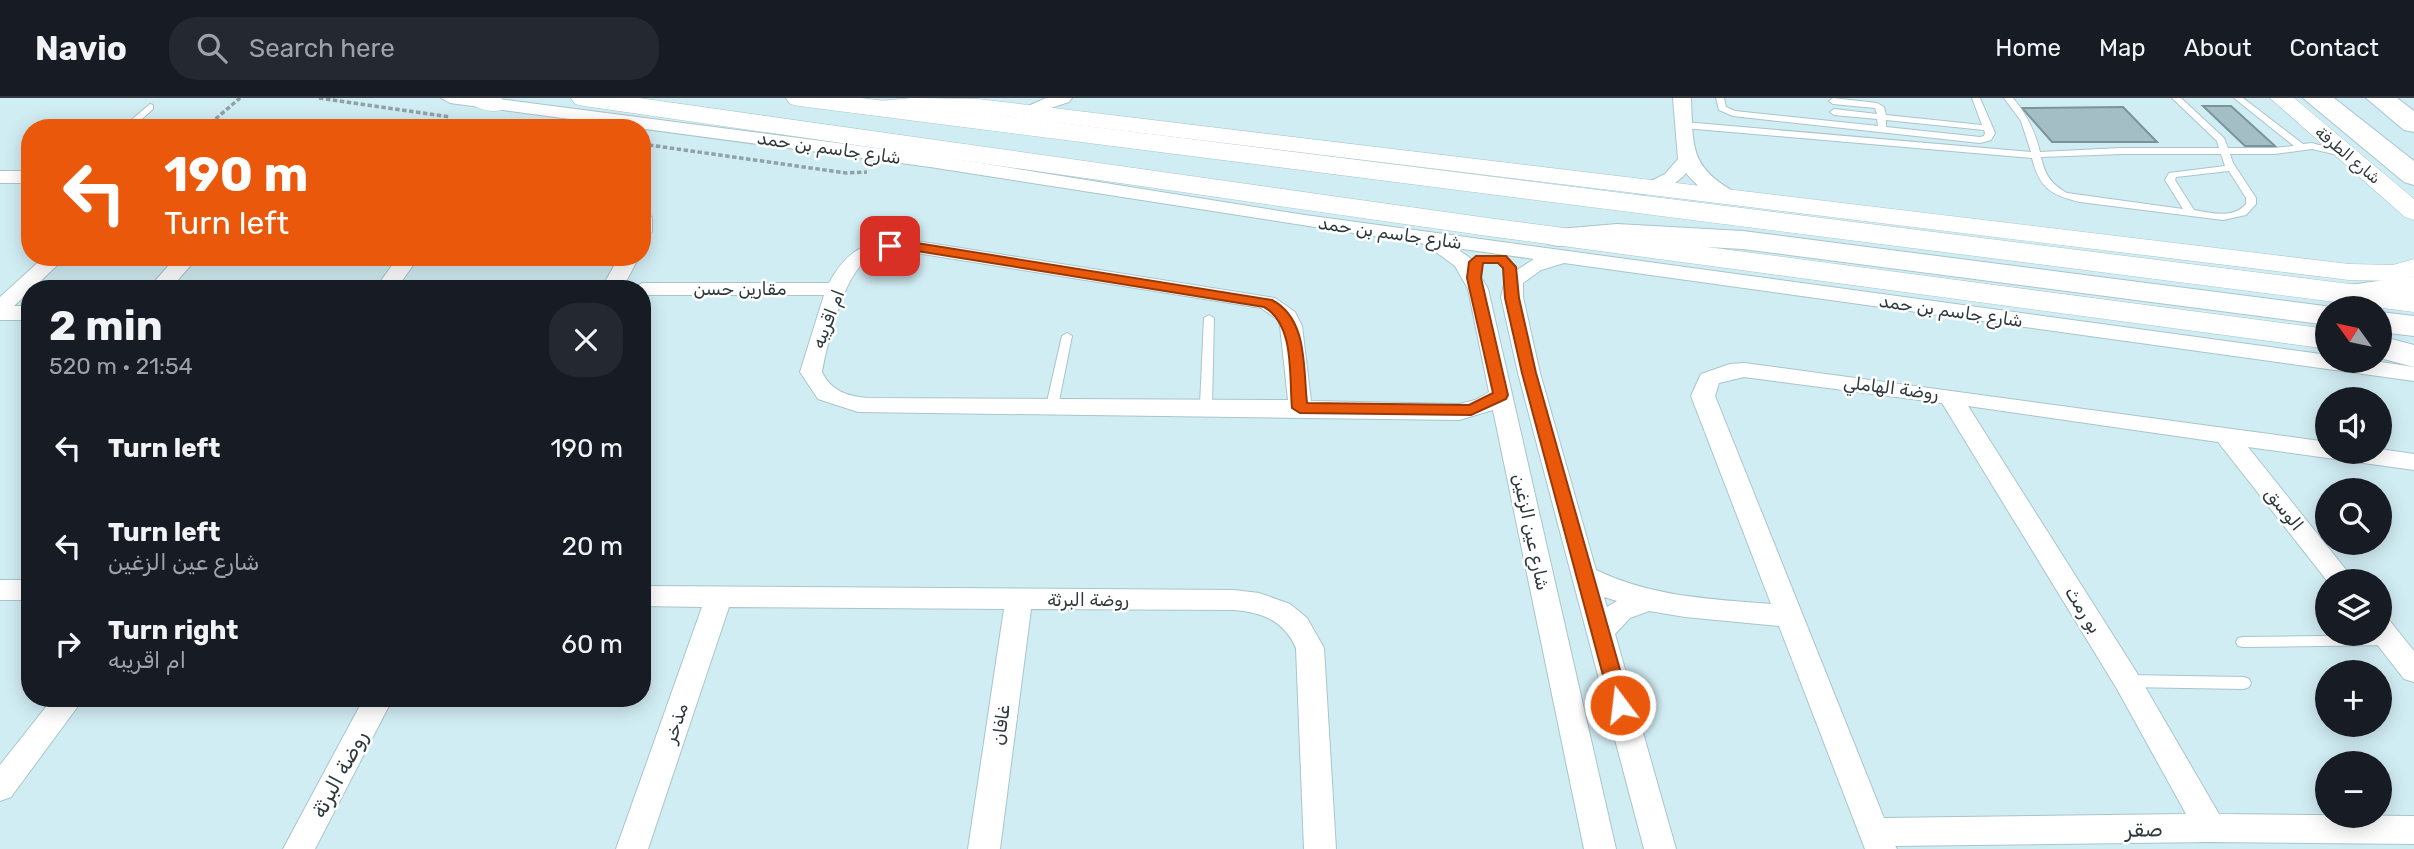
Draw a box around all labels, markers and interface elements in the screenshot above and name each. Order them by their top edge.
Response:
search box [169,17,659,80]
text: Navio [35,29,127,68]
icon: search [193,29,231,67]
text: Search here [249,33,395,64]
text: Home [1995,34,2061,62]
text: Map [2099,34,2146,62]
text: About [2184,34,2252,62]
text: Contact [2290,34,2379,62]
street label: شارع الطرفة [2310,122,2385,189]
street label: شارع جاسم بن حمد [756,127,902,170]
text: 190 m [164,145,308,203]
icon: left [49,147,140,238]
text: Turn left [164,204,289,242]
street label: شارع جاسم بن حمد [1317,212,1463,255]
pin [860,216,920,276]
icon: arrive [871,227,909,265]
street label: مقارين حسن [693,278,787,300]
street label: ام اقريبه [807,287,849,351]
street label: شارع جاسم بن حمد [1878,290,2024,333]
north arrow [2315,296,2392,373]
map controls [2315,296,2392,828]
text: 2 min [49,301,163,351]
button: close [549,303,623,377]
text: 520 m · 21:54 [49,352,193,380]
street label: روضة الهاملي [1842,371,1940,407]
button: sound [2315,387,2392,464]
icon: left [49,429,87,467]
text: Turn left [108,433,220,464]
text: 190 m [550,433,623,464]
street label: شارع عين الزغين [1507,472,1554,592]
button: search [2315,478,2392,555]
street label: الوسق [2260,483,2308,535]
text: Turn left [108,517,220,548]
icon: left [49,527,87,565]
text: 20 m [562,531,623,562]
text: شارع عين الزغين [108,548,259,576]
button: layers [2315,569,2392,646]
street label: بو رمث [2060,582,2106,638]
street label: روضة البرثة [1047,589,1129,611]
text: Turn right [108,615,238,646]
icon: right [49,625,87,663]
text: 60 m [561,629,623,660]
text: ام اقريبه [108,646,186,674]
button: + [2315,660,2392,737]
position arrow [1583,668,1657,742]
street label: مذخر [659,700,693,747]
street label: غافان [987,703,1015,747]
street label: روضة البرثة [306,726,373,822]
button: − [2315,751,2392,828]
street label: صقر [2123,816,2163,842]

